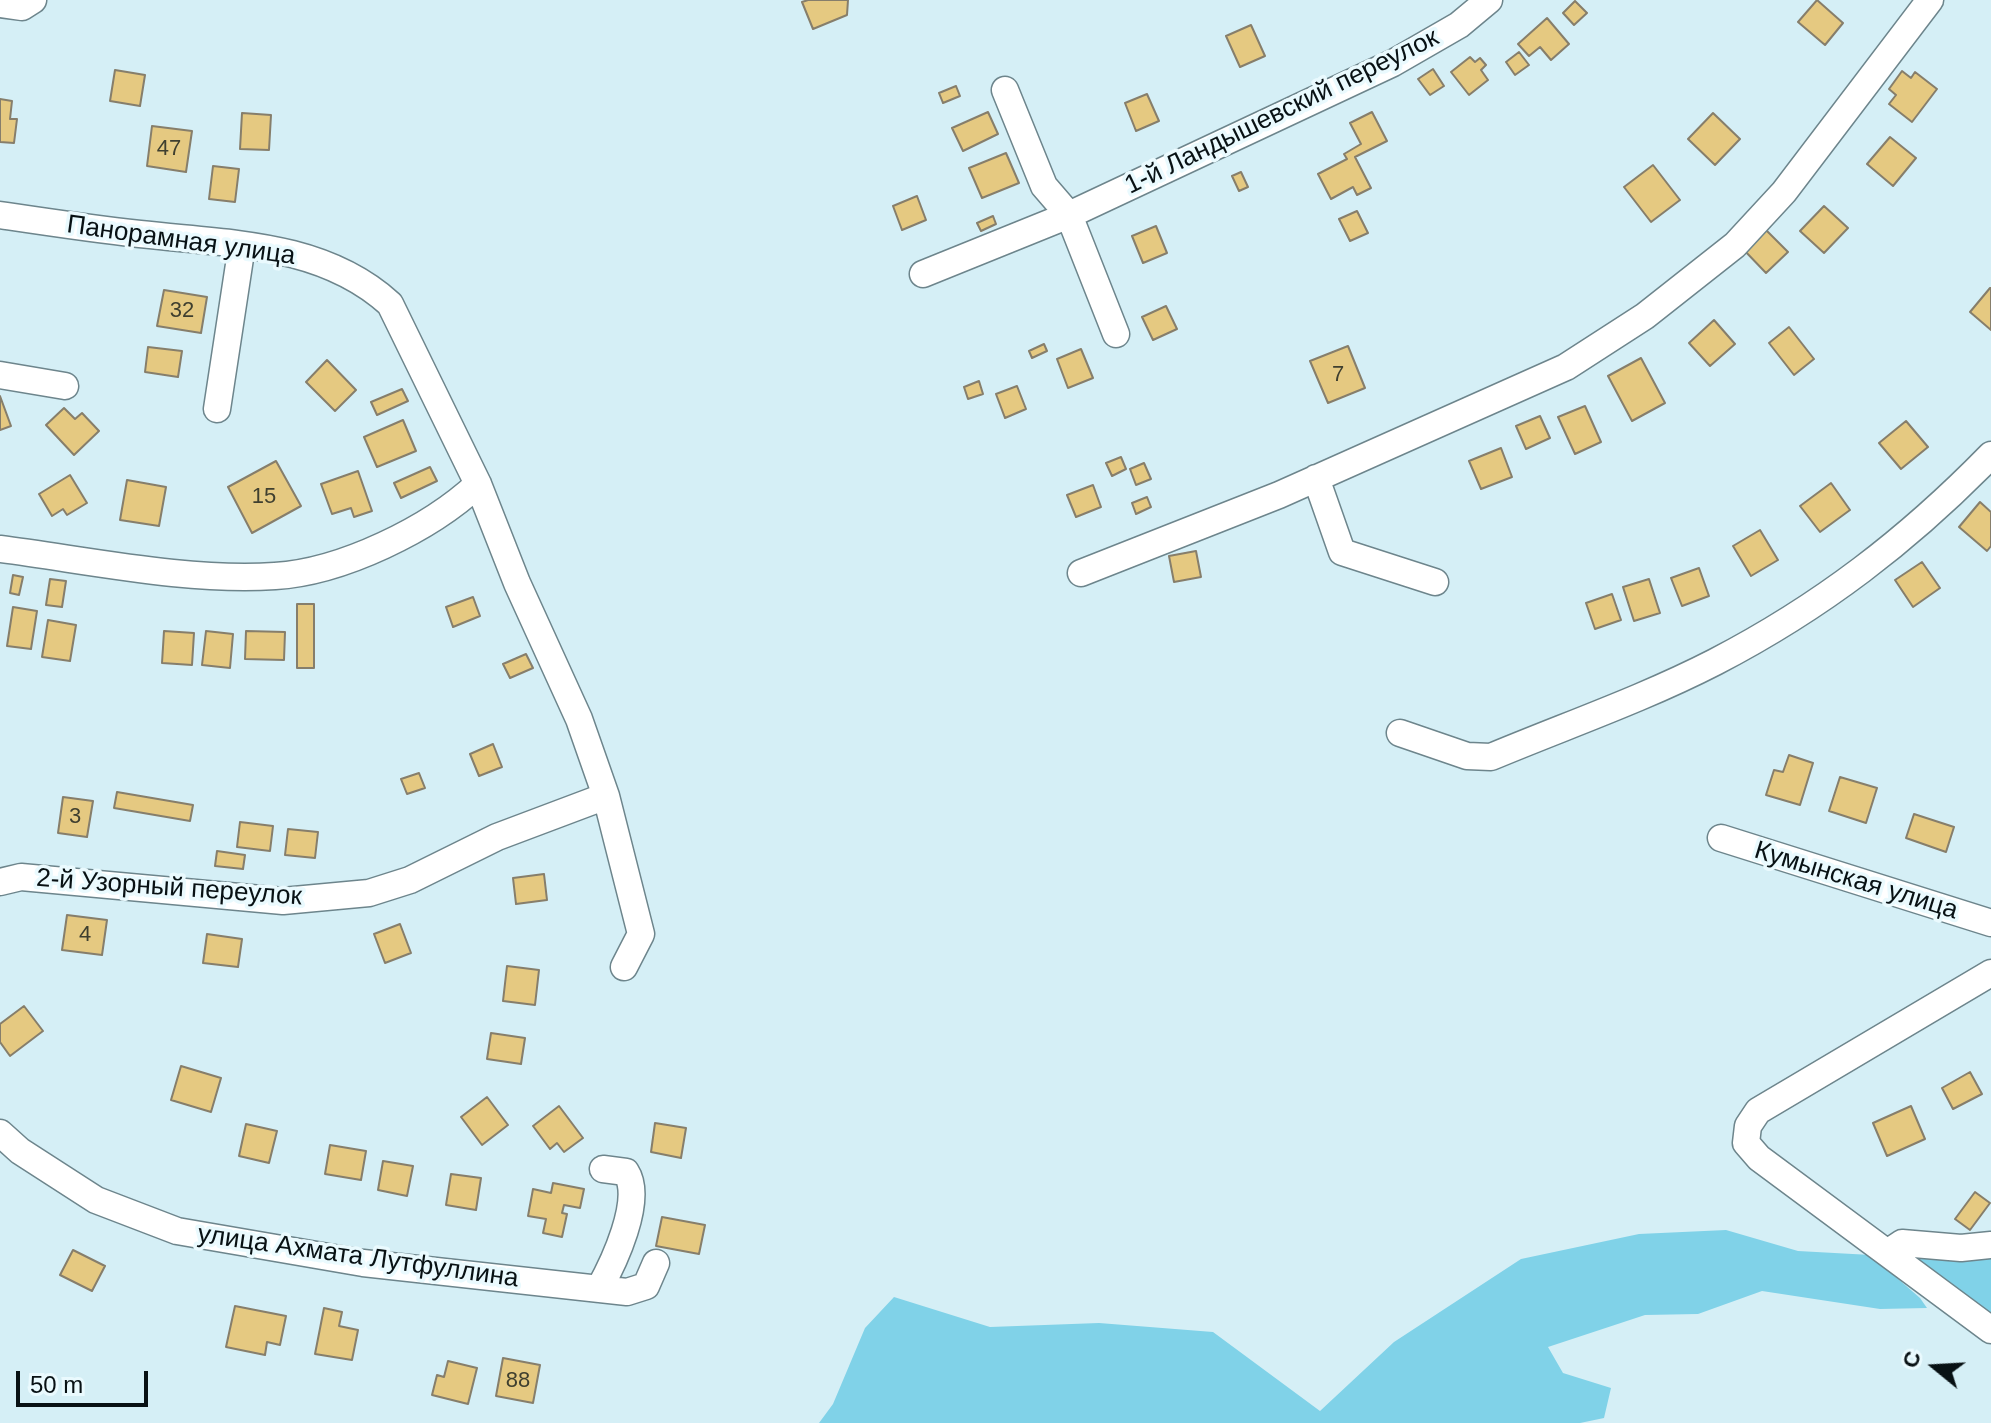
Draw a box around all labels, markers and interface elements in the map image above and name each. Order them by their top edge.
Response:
street label: 1-й Ландышевский переулок [1120,22,1444,202]
house number: 47 [157,136,181,162]
street label: Панорамная улица [65,210,297,272]
house number: 32 [170,298,194,324]
house number: 7 [1332,362,1344,388]
house number: 15 [252,484,276,510]
house number: 3 [69,804,81,830]
street label: Кумынская улица [1751,835,1961,927]
street label: 2-й Узорный переулок [35,863,303,913]
house number: 4 [79,922,91,948]
street label: улица Ахмата Лутфуллина [196,1219,520,1295]
north arrow [1895,1327,1975,1407]
text: С [1897,1348,1926,1371]
scale bar [20,1355,152,1405]
house number: 88 [506,1368,530,1394]
text: 50 m [30,1371,83,1398]

